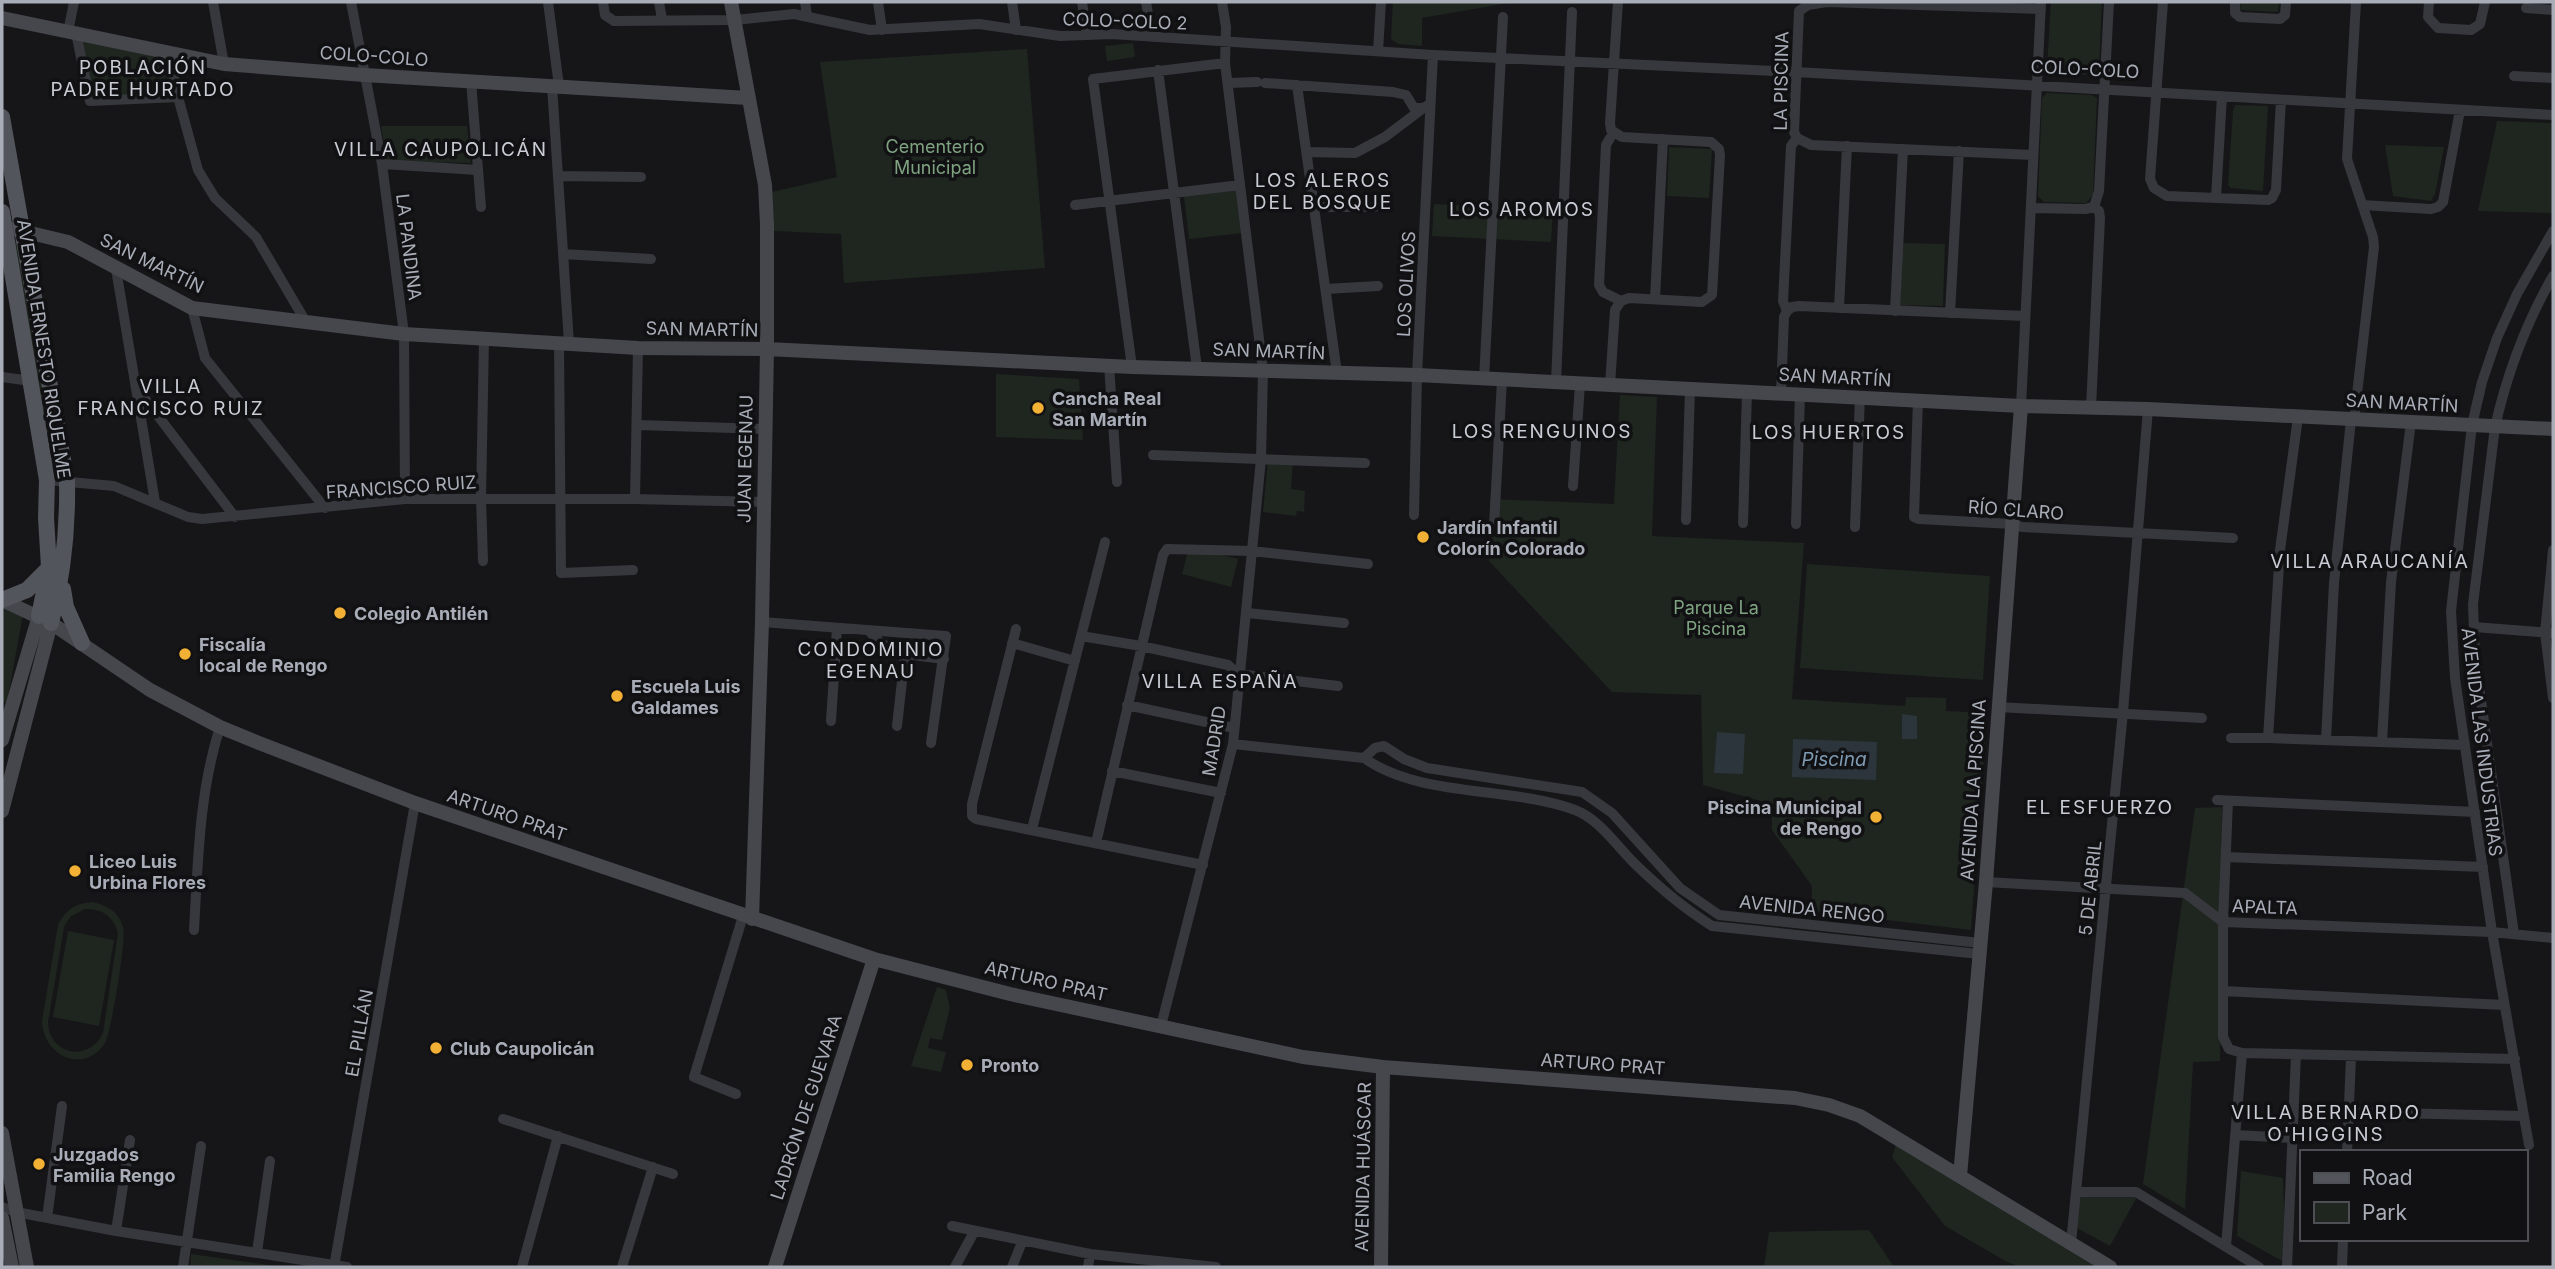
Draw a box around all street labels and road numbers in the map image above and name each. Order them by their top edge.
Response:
street label: COLO-COLO 2 [1062,8,1188,34]
street label: LA PISCINA [1770,31,1792,131]
street label: COLO-COLO [319,42,429,70]
street label: COLO-COLO [2030,56,2140,82]
street label: LA PANDINA [392,192,426,302]
street label: AVENIDA ERNESTO RIQUELME [13,218,75,480]
street label: SAN MARTÍN [97,228,208,297]
street label: LOS OLIVOS [1393,231,1419,337]
street label: SAN MARTÍN [645,317,759,340]
street label: SAN MARTÍN [1212,338,1326,363]
street label: SAN MARTÍN [1778,363,1892,390]
street label: SAN MARTÍN [2345,389,2459,416]
street label: JUAN EGENAU [733,395,757,523]
street label: FRANCISCO RUIZ [325,471,477,503]
street label: RÍO CLARO [1967,495,2065,524]
street label: AVENIDA LAS INDUSTRIAS [2458,626,2506,858]
street label: AVENIDA LA PISCINA [1956,698,1990,882]
street label: MADRID [1198,704,1230,778]
street label: ARTURO PRAT [444,785,570,845]
street label: 5 DE ABRIL [2075,839,2105,937]
street label: AVENIDA RENGO [1738,891,1886,927]
street label: APALTA [2232,895,2298,919]
street label: ARTURO PRAT [983,957,1109,1005]
street label: EL PILLÁN [340,987,377,1079]
street label: LADRÓN DE GUEVARA [765,1011,846,1202]
street label: ARTURO PRAT [1540,1049,1666,1079]
street label: AVENIDA HUÁSCAR [1350,1081,1375,1252]

